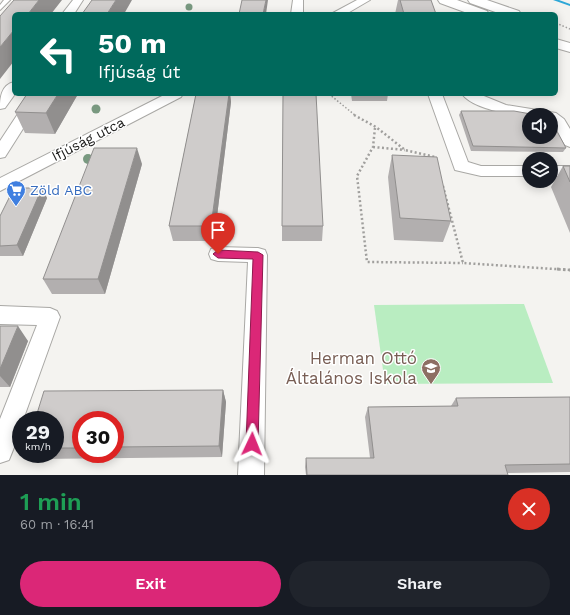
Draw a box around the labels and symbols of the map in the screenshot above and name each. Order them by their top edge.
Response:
street label: Ifjúság utca [49,114,127,164]
supermarket icon: Zöld ABC [5,179,27,207]
place label: Zöld ABC [30,182,92,198]
pin [201,213,235,254]
place label: Herman Ottó Általános Iskola [286,348,417,388]
school or university icon: Herman Ottó Általános Iskola [420,357,442,385]
speed limit sign: 30 [72,411,124,463]
position arrow [231,423,273,465]

